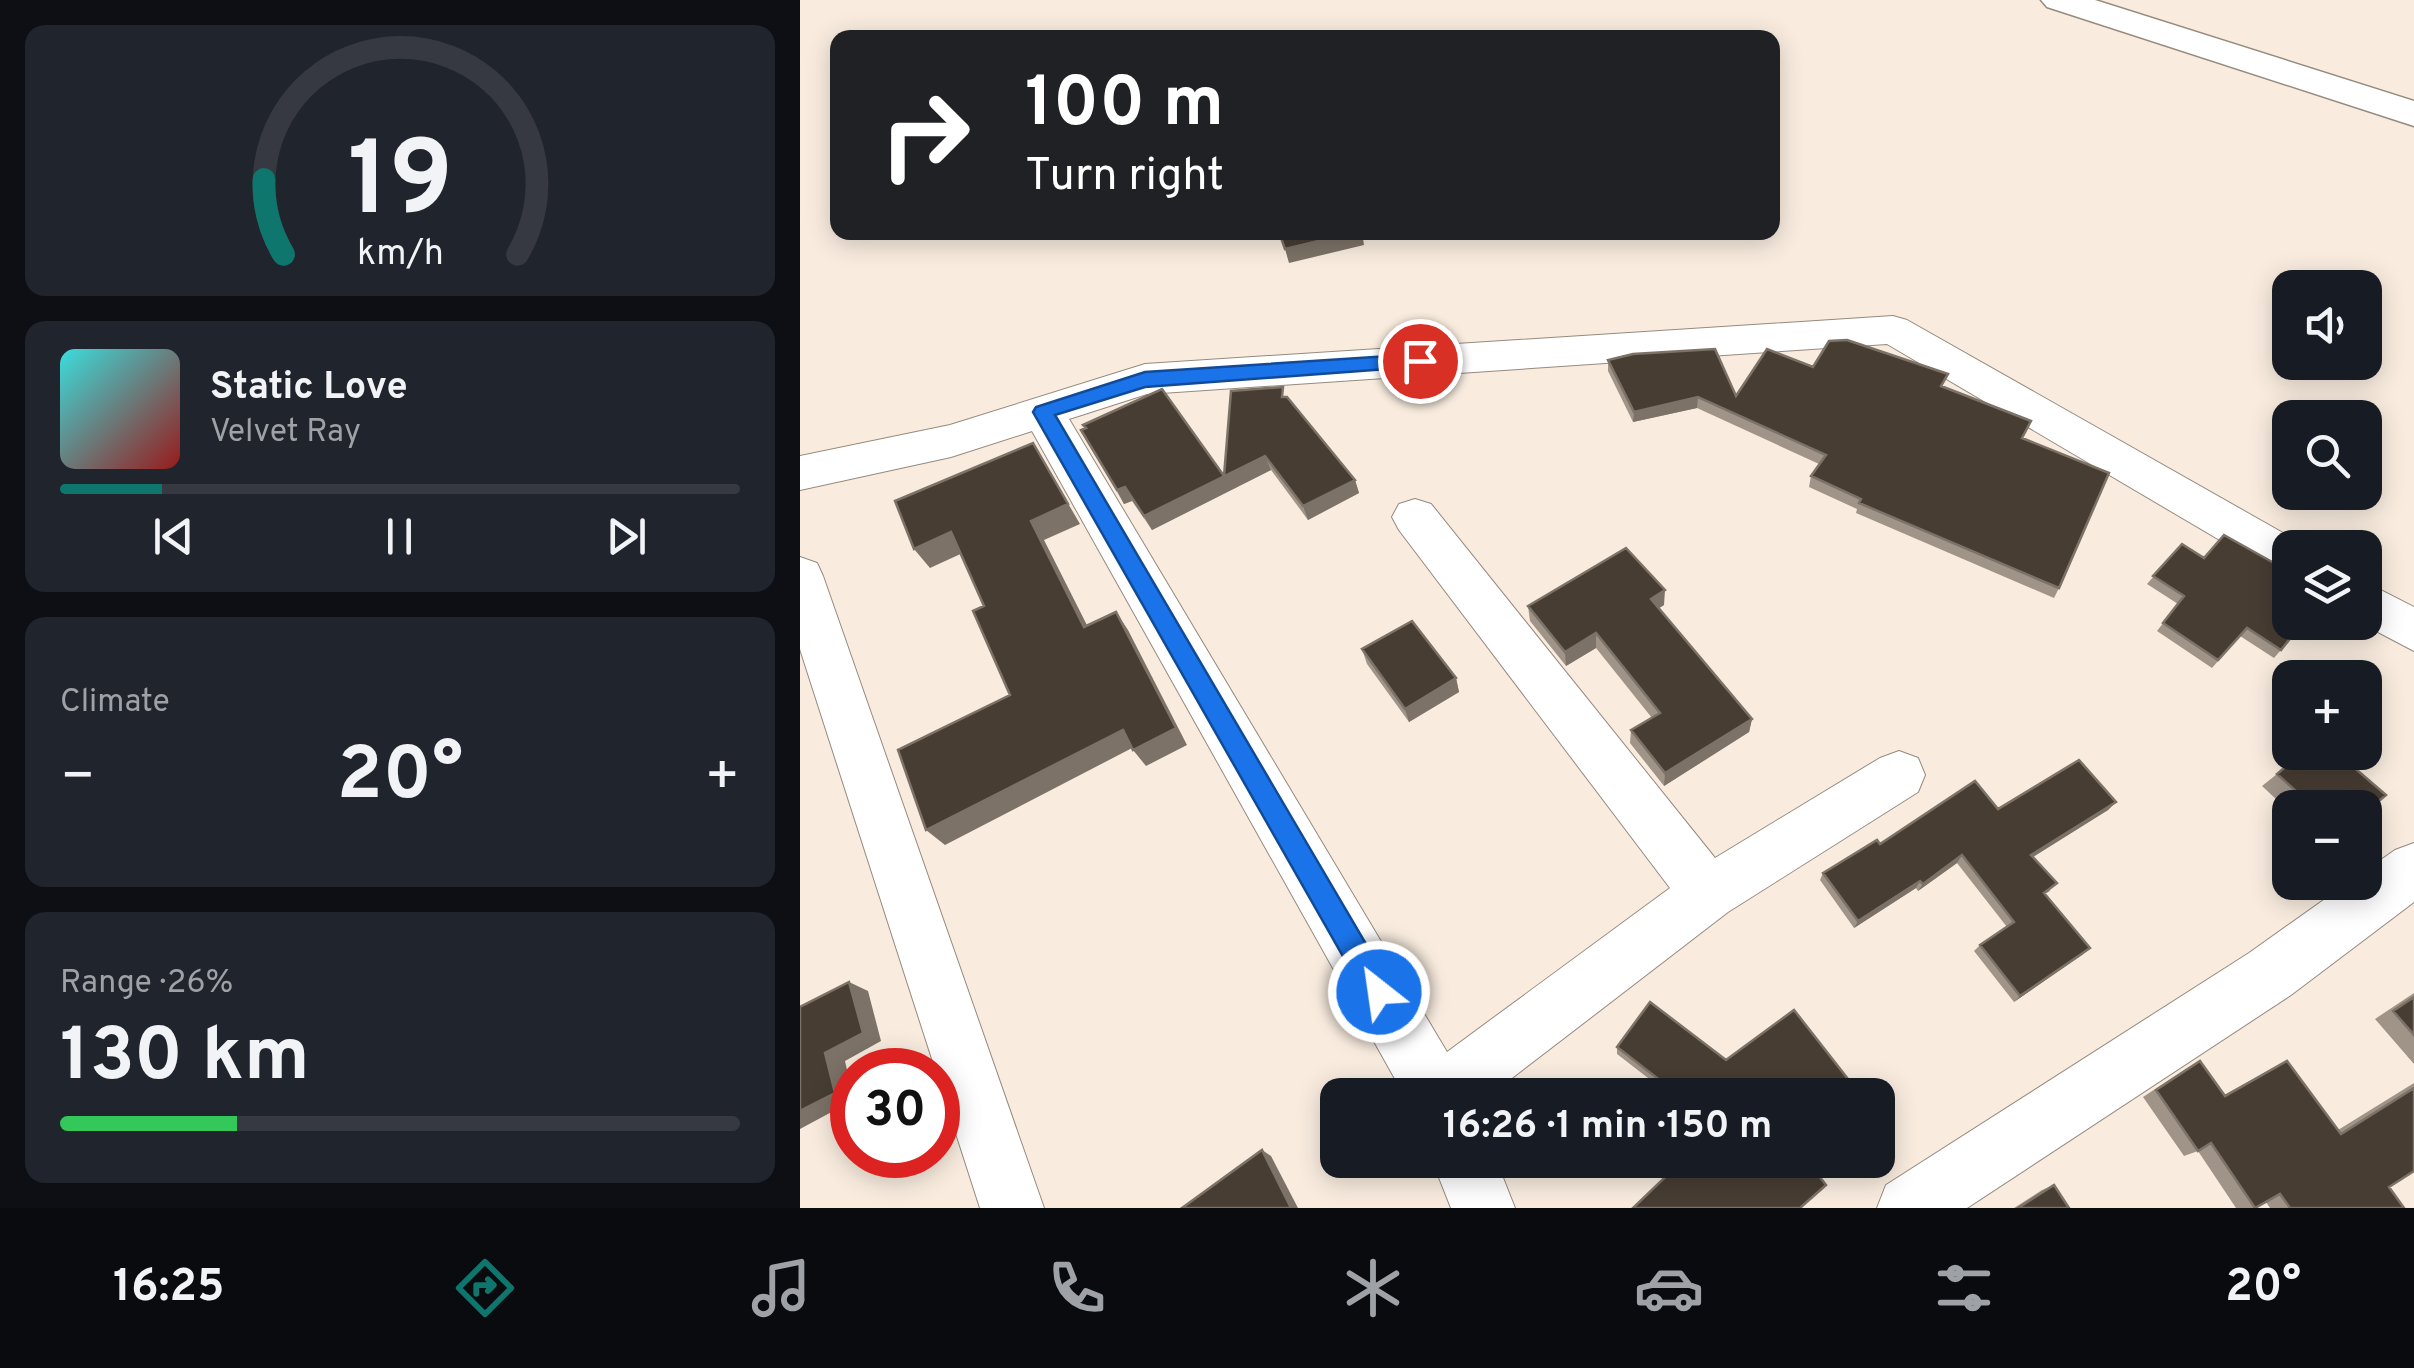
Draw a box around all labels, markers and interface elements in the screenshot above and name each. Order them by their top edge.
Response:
text: 100 m [1025,62,1224,151]
icon: right [860,70,990,200]
text: 19 [347,120,453,252]
text: Turn right [1025,149,1224,206]
text: km/h [357,232,443,278]
map controls [2272,270,2382,900]
button: sound [2272,270,2382,380]
pin [1378,319,1463,404]
icon: arrive [1393,334,1448,389]
text: Static Love [210,364,408,413]
button: search [2272,400,2382,510]
text: Velvet Ray [210,413,361,453]
icon: previous [146,509,201,564]
icon: pause [372,509,427,564]
icon: next [599,509,654,564]
button: layers [2272,530,2382,640]
button: + [2272,660,2382,770]
text: Climate [60,683,170,723]
text: 20° [337,731,463,826]
text: − [60,744,95,814]
text: + [705,744,740,814]
button: − [2272,790,2382,900]
position arrow [1327,940,1431,1044]
text: Range · 26% [60,964,233,1004]
text: 130 km [60,1012,310,1107]
speed limit sign: 30 [830,1048,960,1178]
text: 16:26 · 1 min · 150 m [1443,1103,1772,1152]
icon: directions [450,1253,520,1323]
icon: music [746,1253,816,1323]
icon: phone [1042,1253,1112,1323]
icon: climate [1338,1253,1408,1323]
icon: car [1634,1253,1704,1323]
icon: filters [1929,1253,1999,1323]
text: 16:25 [113,1260,225,1317]
text: 20° [2225,1260,2301,1317]

